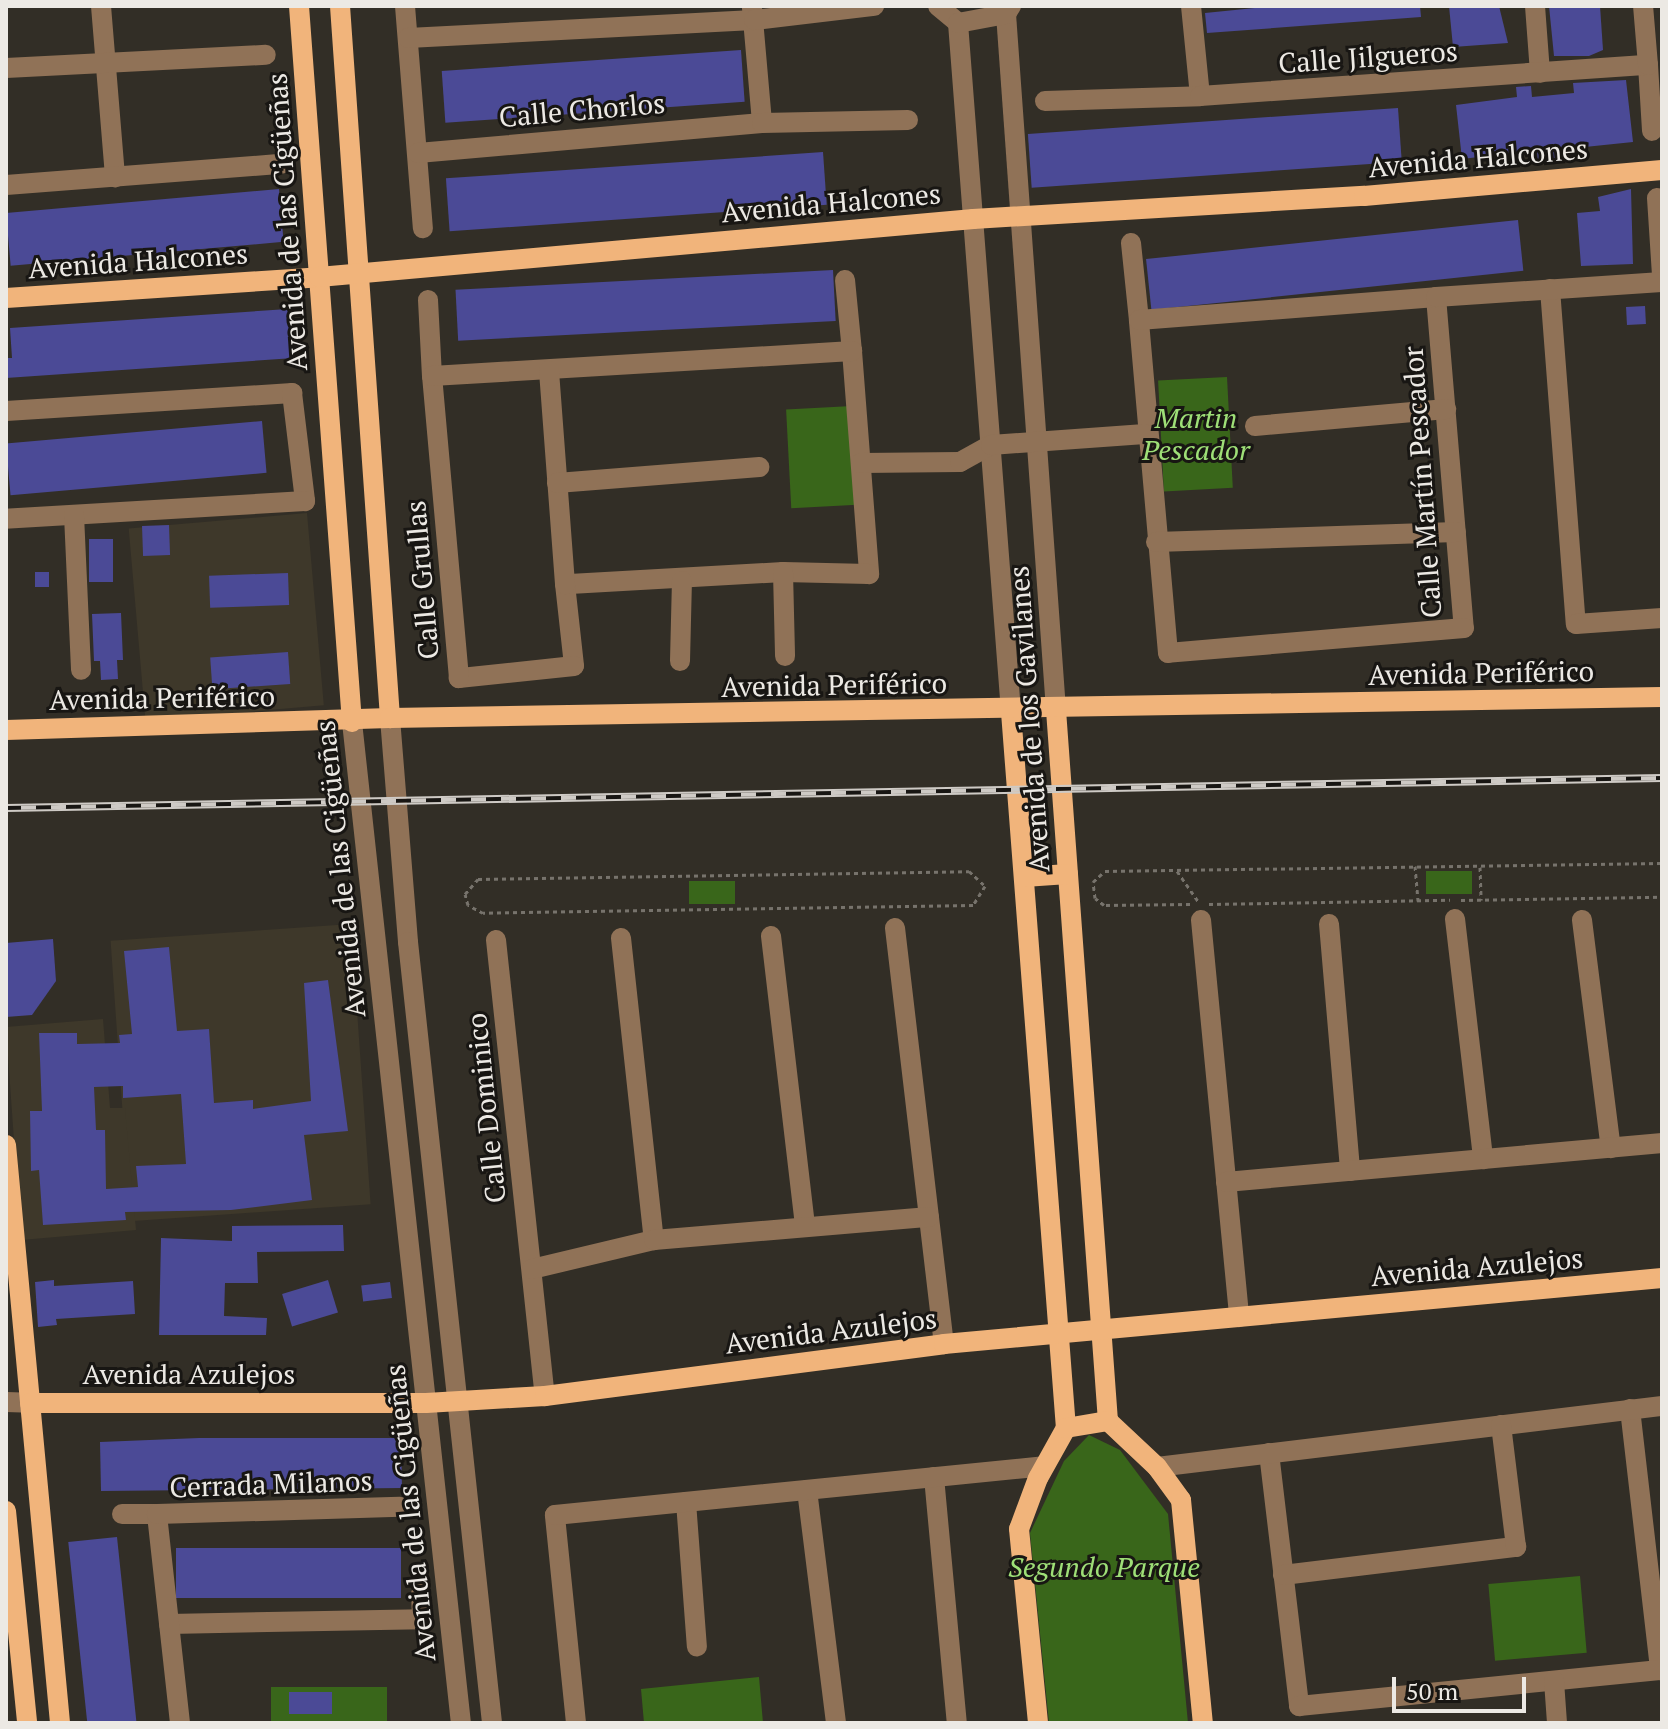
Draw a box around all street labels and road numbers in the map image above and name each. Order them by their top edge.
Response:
street label: Calle Jilgueros [1277,34,1459,80]
street label: Avenida de las Cigüeñas [260,72,314,372]
street label: Calle Chorlos [498,86,666,134]
street label: Avenida Halcones [1367,132,1589,184]
street label: Avenida Halcones [720,177,942,229]
street label: Avenida Halcones [27,237,249,285]
street label: Calle Martín Pescador [1396,345,1448,619]
street label: Calle Grullas [398,499,446,661]
street label: Avenida de los Gavilanes [1002,565,1056,873]
street label: Avenida Periférico [1368,654,1594,692]
street label: Avenida Periférico [721,666,947,704]
street label: Avenida Periférico [49,679,275,717]
street label: Avenida de las Cigüeñas [308,719,372,1019]
street label: Calle Dominico [459,1011,513,1205]
street label: Avenida Azulejos [1369,1241,1585,1293]
street label: Avenida Azulejos [723,1301,939,1361]
street label: Avenida Azulejos [82,1357,296,1391]
street label: Avenida de las Cigüeñas [378,1363,442,1663]
street label: Cerrada Milanos [169,1464,373,1504]

